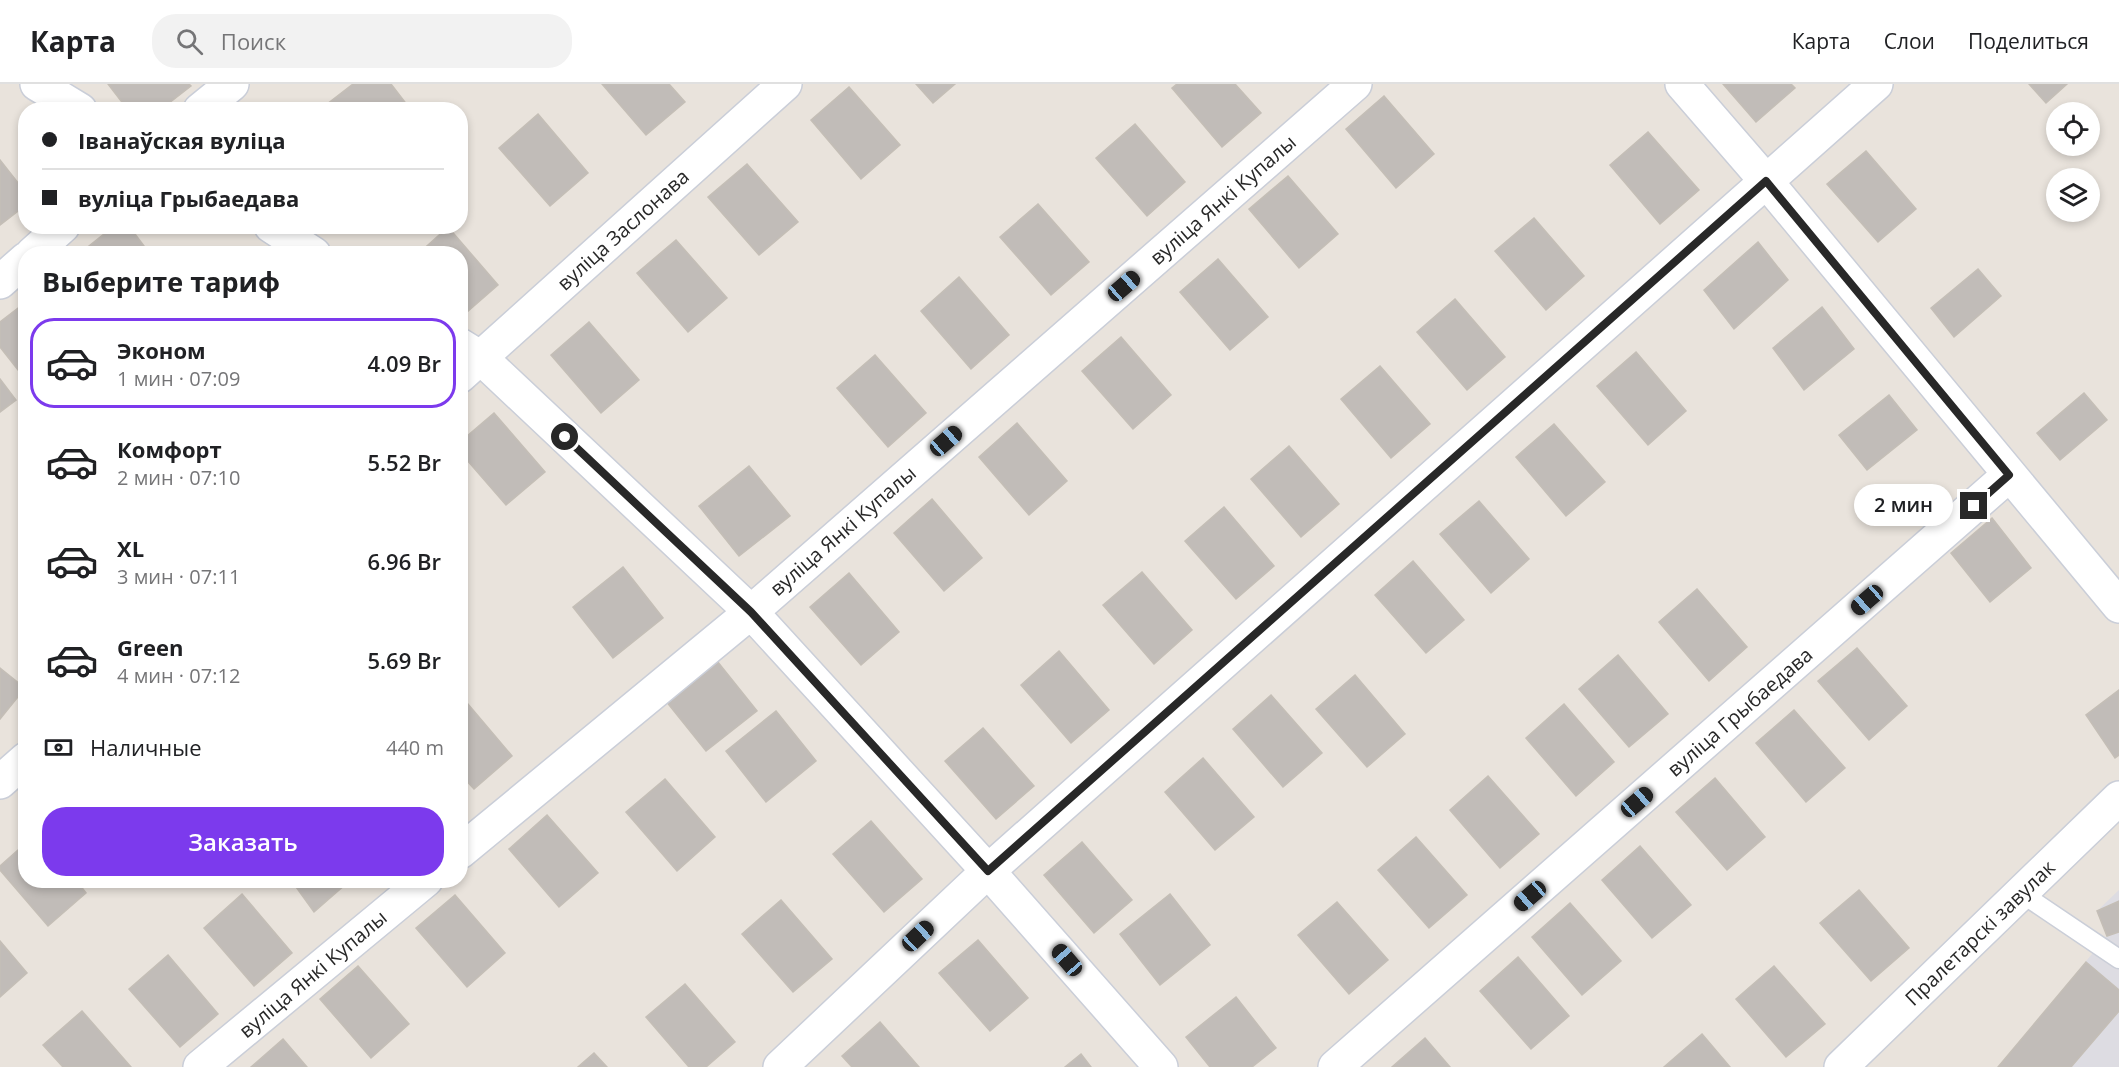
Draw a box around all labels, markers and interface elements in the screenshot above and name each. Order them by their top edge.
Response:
search box [152,14,572,68]
text: Карта [30,22,116,60]
icon: search [173,25,206,58]
text: Поиск [221,26,286,56]
text: Карта [1792,27,1851,55]
text: Слои [1884,27,1935,55]
text: Поделиться [1968,27,2089,55]
map controls [2046,102,2100,222]
button: locate [2046,102,2100,156]
text: Іванаўская вуліца [78,125,285,155]
street label: вуліца Янкі Купалы [1144,129,1301,271]
street label: вуліца Заслонава [551,163,695,296]
button: layers [2046,168,2100,222]
text: вуліца Грыбаедава [78,183,299,213]
text: Выберите тариф [42,263,280,300]
car [1105,267,1143,305]
text: Эконом [117,335,206,365]
icon: car [45,336,99,390]
text: 4.09 Br [368,348,441,378]
text: 1 мин · 07:09 [117,365,240,392]
car [927,422,965,460]
route start [551,423,578,450]
text: Комфорт [117,434,222,464]
icon: car [45,435,99,489]
text: 5.52 Br [368,447,441,477]
street label: вуліца Янкі Купалы [764,460,921,602]
text: 2 мин · 07:10 [117,464,240,491]
callout: 2 мин [1854,485,1953,527]
text: 2 мин [1874,491,1933,518]
route end [1960,492,1987,519]
text: XL [117,533,144,563]
icon: car [45,534,99,588]
text: 6.96 Br [368,546,441,576]
text: 3 мин · 07:11 [117,563,240,590]
car [1848,581,1886,619]
text: Green [117,632,183,662]
icon: car [45,633,99,687]
street label: вуліца Грыбаедава [1661,641,1818,782]
text: 5.69 Br [368,645,441,675]
text: 4 мин · 07:12 [117,662,240,689]
icon: cash [42,731,75,764]
text: Наличные [90,732,202,762]
text: 440 m [386,734,444,761]
car [1618,783,1656,821]
button: Заказать [42,807,444,876]
street label: Пралетарскі завулак [1899,853,2061,1011]
car [1511,877,1549,915]
street label: вуліца Янкі Купалы [233,904,392,1043]
car [899,917,937,955]
car [1048,941,1086,979]

